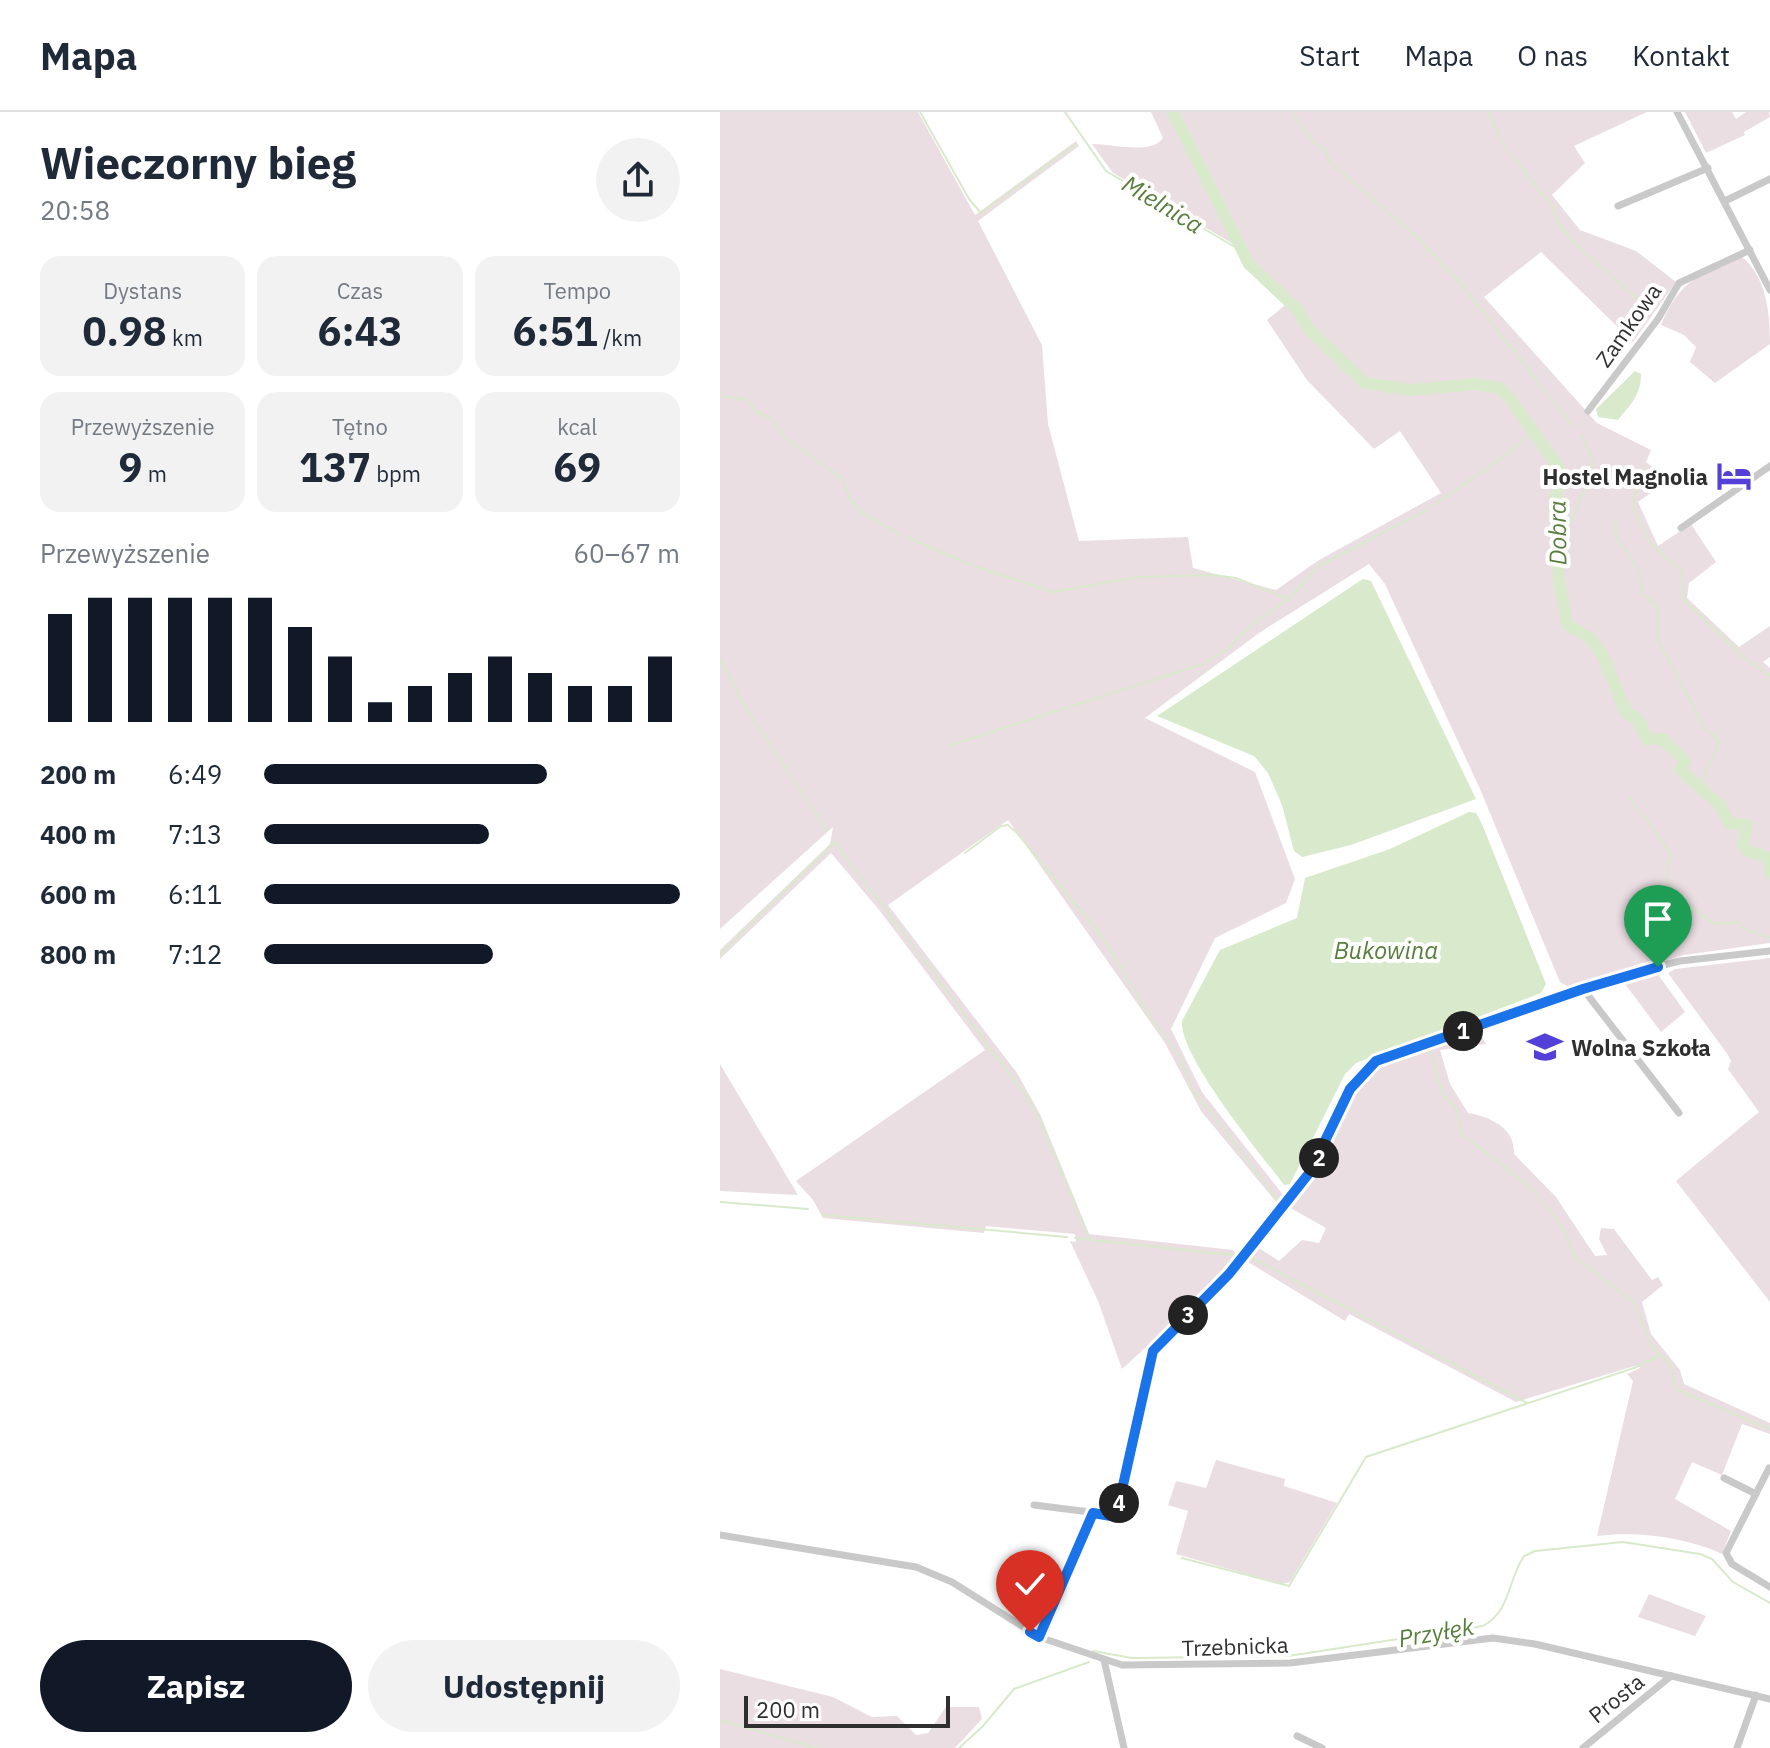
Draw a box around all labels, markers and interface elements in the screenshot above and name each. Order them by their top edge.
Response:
text: Mapa [40,31,137,80]
text: Start [1299,37,1360,74]
text: Mapa [1404,37,1473,74]
text: O nas [1517,37,1588,74]
text: Kontakt [1632,37,1730,74]
text: Wieczorny bieg [40,134,356,191]
button: share [596,138,680,222]
water label: Mielnica [1117,167,1209,241]
text: 20:58 [40,193,110,227]
text: Dystans [103,276,182,305]
text: Czas [337,276,383,305]
text: Tempo [544,276,611,305]
street label: Zamkowa [1589,277,1667,372]
text: 0.98 [82,305,167,357]
text: 6:43 [317,305,403,357]
text: 6:51 [513,305,598,357]
text: km [167,323,203,352]
text: /km [598,323,642,352]
text: Przewyższenie [71,412,215,441]
text: Tętno [332,412,388,441]
text: kcal [557,412,597,441]
text: 9 [118,441,142,493]
text: 137 [299,441,371,493]
text: 69 [553,441,601,493]
hotel icon: Hostel Magnolia [1715,457,1753,495]
text: m [142,459,167,488]
text: bpm [371,459,421,488]
place label: Hostel Magnolia [1543,462,1708,491]
water label: Dobra [1540,500,1574,566]
text: Przewyższenie [40,536,210,570]
text: 60–67 m [573,536,680,570]
text: 200 m [40,757,116,791]
text: 6:49 [168,757,222,791]
text: 400 m [40,817,116,851]
text: 7:13 [168,817,222,851]
text: 600 m [40,877,116,911]
text: 6:11 [168,877,222,911]
pin [1624,885,1692,967]
icon: arrive [1636,897,1680,941]
water label: Bukowina [1334,934,1438,966]
text: 800 m [40,937,116,971]
text: 7:12 [168,937,222,971]
pin: 1 [1443,1011,1483,1051]
text: 1 [1456,1016,1470,1045]
school or university icon: Wolna Szkoła [1526,1028,1564,1066]
place label: Wolna Szkoła [1571,1033,1711,1062]
pin: 2 [1299,1138,1339,1178]
text: 2 [1312,1143,1326,1172]
pin: 3 [1168,1295,1208,1335]
text: 3 [1181,1300,1195,1329]
pin: 4 [1099,1483,1139,1523]
text: 4 [1112,1488,1126,1517]
pin [996,1550,1064,1632]
icon: check [1008,1562,1052,1606]
water label: Przyłęk [1396,1610,1477,1654]
street label: Trzebnicka [1181,1630,1289,1662]
button: Zapisz [40,1640,352,1732]
button: Udostępnij [368,1640,680,1732]
street label: Prosta [1582,1667,1650,1729]
scale bar [744,1692,950,1728]
text: 200 m [756,1695,820,1724]

